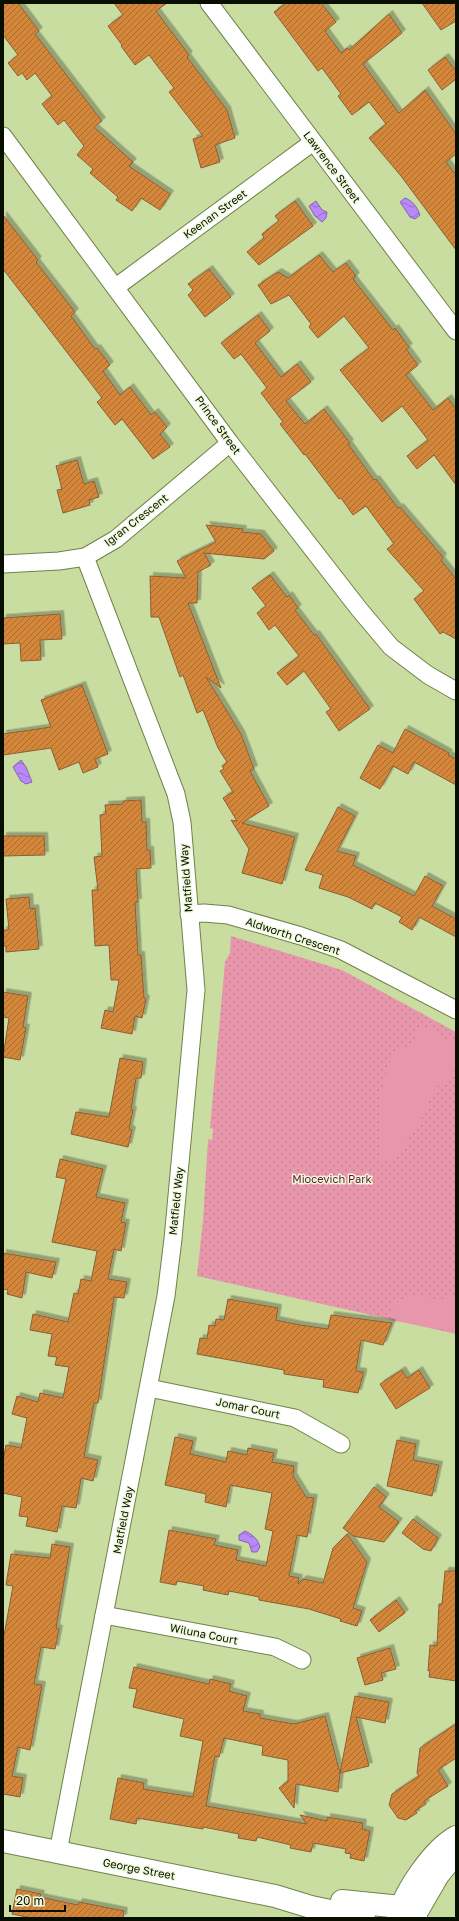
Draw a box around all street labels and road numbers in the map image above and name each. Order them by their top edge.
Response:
street label: Lawrence Street [301,128,364,205]
street label: Keenan Street [180,186,249,241]
street label: Prince Street [193,393,244,456]
street label: Igran Crescent [101,491,170,549]
street label: Matfield Way [177,843,194,913]
street label: Aldworth Crescent [244,914,342,957]
street label: Matfield Way [165,1166,186,1236]
street label: Jomar Court [215,1394,281,1421]
street label: Matfield Way [110,1485,135,1555]
street label: Wiluna Court [169,1621,239,1646]
street label: George Street [102,1855,176,1882]

